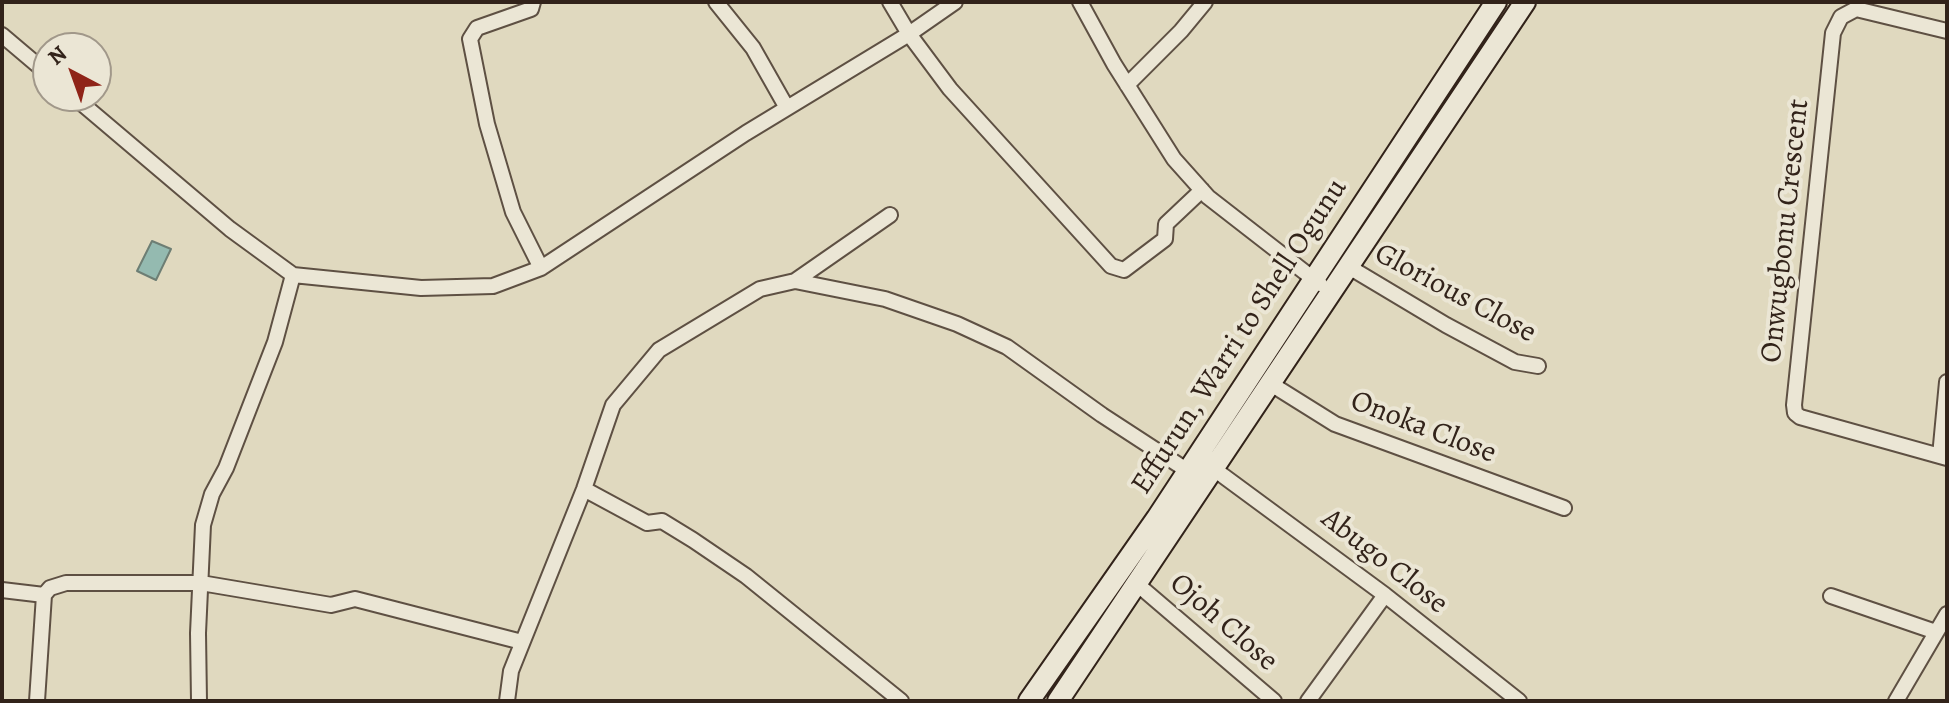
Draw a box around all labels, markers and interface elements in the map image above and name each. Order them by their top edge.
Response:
north arrow [32,32,112,112]
text: N [42,39,73,72]
street label: Onwugbonu Crescent [1754,97,1818,365]
street label: Effurun, Warri to Shell Ogunu [1124,172,1356,502]
street label: Glorious Close [1368,236,1542,352]
street label: Onoka Close [1345,384,1501,472]
street label: Abugo Close [1313,501,1455,623]
street label: Ojoh Close [1161,566,1285,680]

